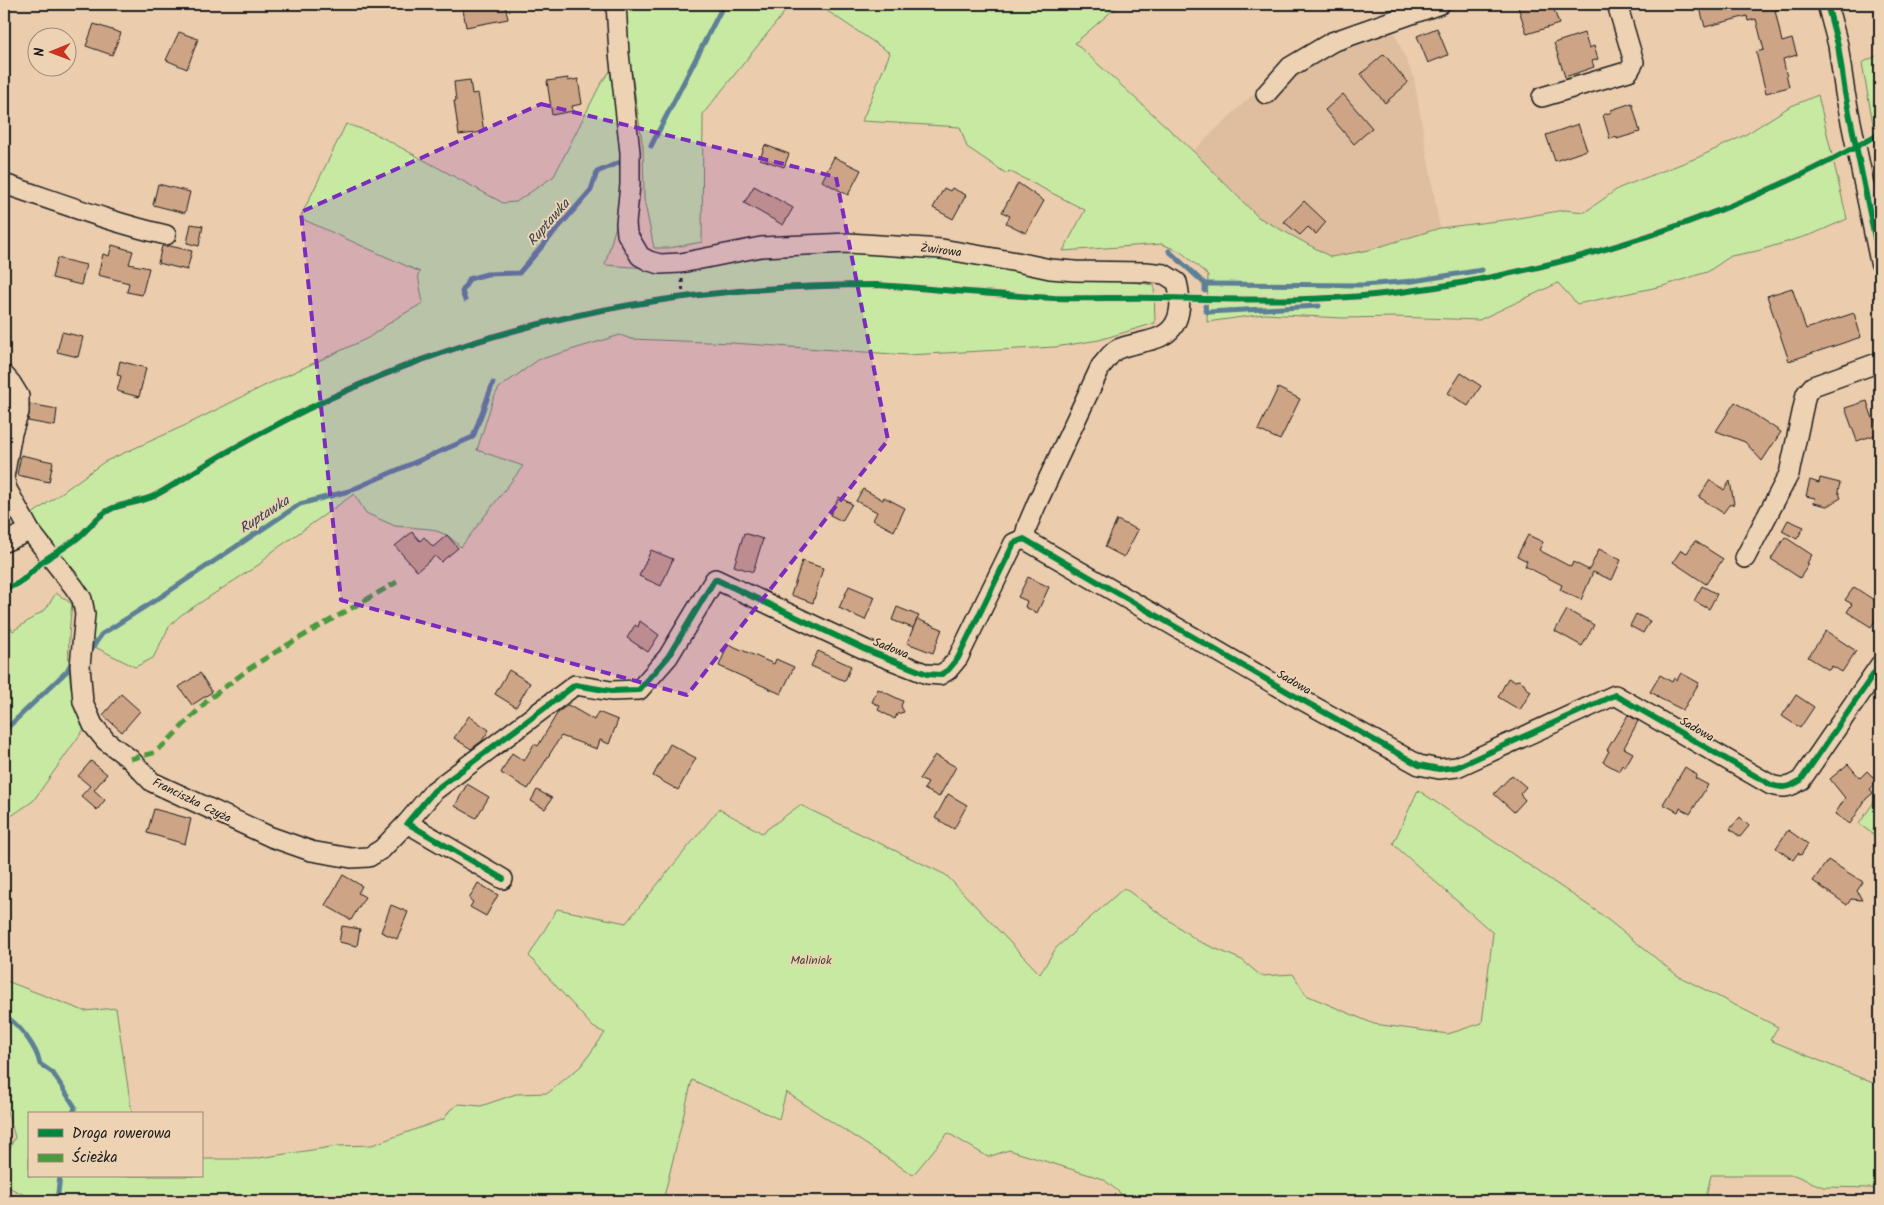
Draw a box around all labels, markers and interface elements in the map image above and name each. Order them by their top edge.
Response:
north arrow [28,28,78,78]
text: N [29,47,51,57]
water label: Ruptawka [522,193,576,251]
street label: Żwirowa [919,239,963,262]
water label: Ruptawka [235,490,295,539]
street label: Sadowa [870,633,912,664]
street label: Sadowa [1273,665,1315,700]
street label: Sadowa [1676,712,1718,747]
street label: Franciszka Czyża [149,773,235,828]
park label: Maliniok [790,951,832,970]
legend [28,1112,202,1178]
text: Droga rowerowa [72,1122,171,1146]
text: Ścieżka [72,1146,117,1170]

